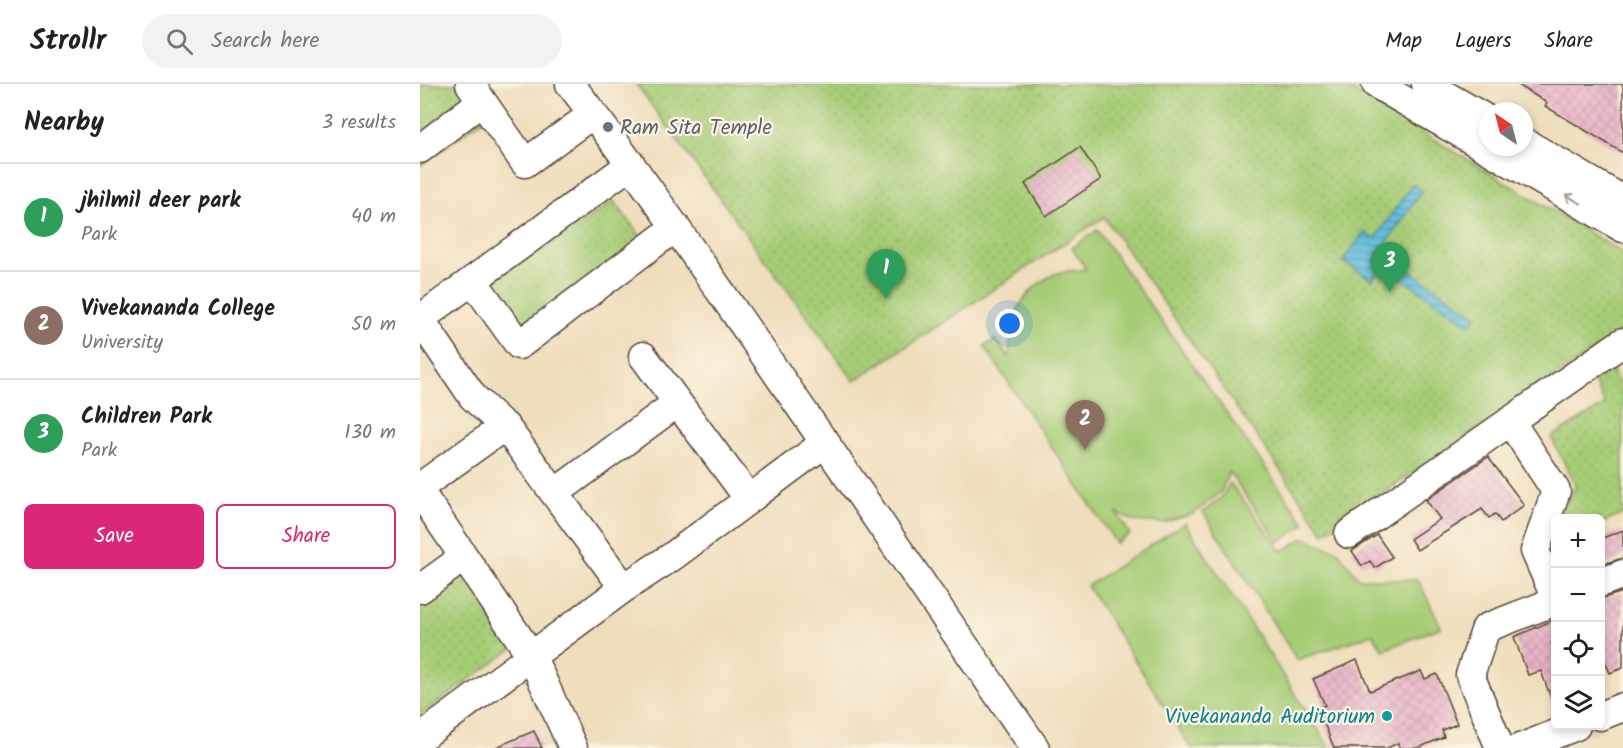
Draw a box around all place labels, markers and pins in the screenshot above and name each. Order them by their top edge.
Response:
place label: Ram Sita Temple [620,112,772,145]
marker: Ram Sita Temple [601,120,615,134]
pin: 3 [1370,242,1410,292]
pin: 1 [866,250,906,299]
pin: 2 [1066,400,1104,450]
place label: Vivekananda Auditorium [1165,701,1375,734]
marker: Vivekananda Auditorium [1380,709,1394,723]

